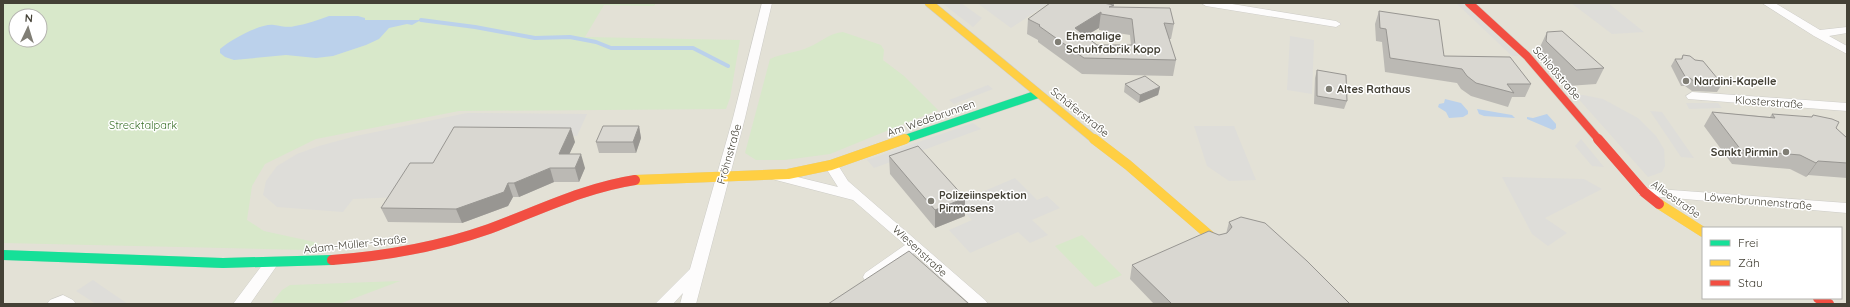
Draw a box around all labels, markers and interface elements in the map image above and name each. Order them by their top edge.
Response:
north arrow [8,8,48,48]
text: N [24,11,33,25]
place label: Ehemalige Schuhfabrik Kopp [1066,29,1161,56]
marker: Ehemalige Schuhfabrik Kopp [1053,37,1063,47]
street label: Schloßstraße [1530,43,1584,103]
place label: Nardini-Kapelle [1694,74,1777,88]
marker: Nardini-Kapelle [1681,76,1691,86]
place label: Altes Rathaus [1337,82,1410,96]
street label: Schäferstraße [1048,84,1112,140]
marker: Altes Rathaus [1324,84,1334,94]
street label: Klosterstraße [1734,93,1804,111]
street label: Am Wedebrunnen [885,96,977,140]
park label: Strecktalpark [109,118,177,132]
street label: Fröhnstraße [714,122,744,186]
place label: Sankt Pirmin [1711,145,1778,159]
marker: Sankt Pirmin [1781,147,1791,157]
street label: Alleestraße [1649,177,1703,221]
place label: Polizeiinspektion Pirmasens [939,188,1027,215]
street label: Löwenbrunnenstraße [1703,189,1813,213]
marker: Polizeiinspektion Pirmasens [926,196,936,206]
street label: Wiesenstraße [890,222,950,280]
legend [1702,227,1842,299]
street label: Adam-Müller-Straße [303,232,407,256]
text: Frei [1738,235,1758,250]
text: Zäh [1738,255,1760,270]
text: Stau [1738,275,1763,290]

